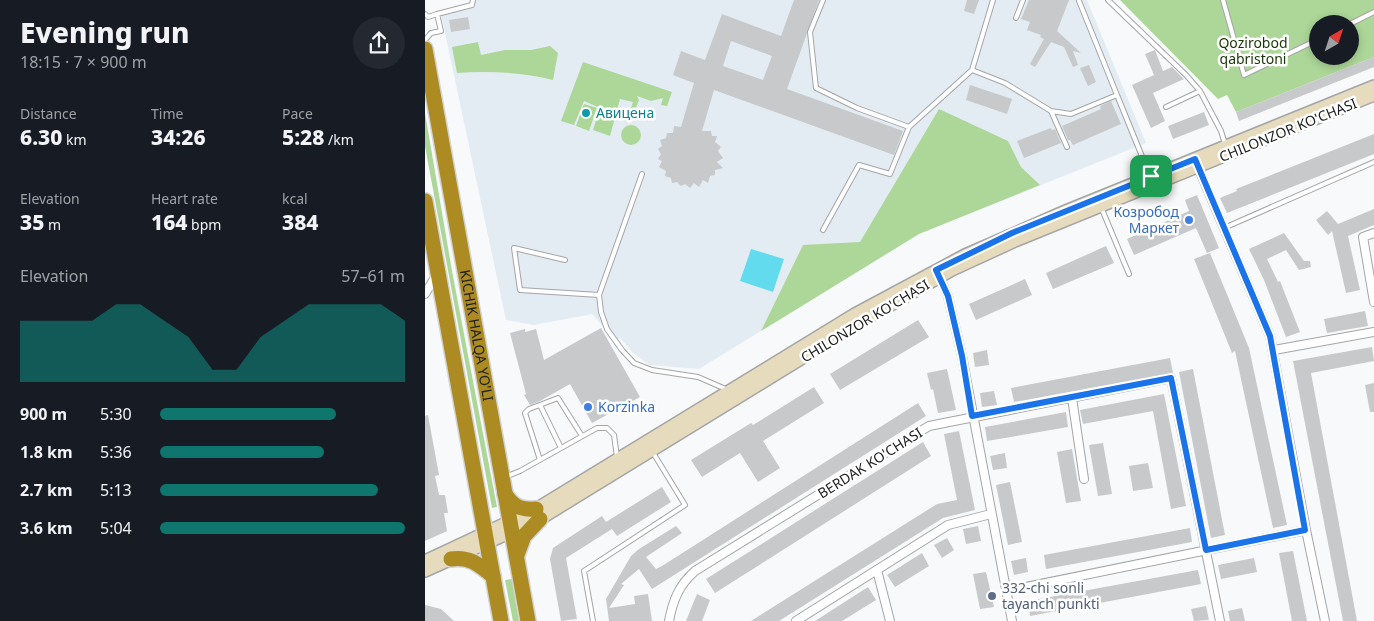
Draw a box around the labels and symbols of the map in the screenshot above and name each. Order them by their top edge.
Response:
north arrow [1309,15,1359,65]
park label: Qozirobod qabristoni [1218,33,1288,68]
street label: CHILONZOR KO'CHASI [1216,93,1360,166]
place label: Авицена [596,103,654,122]
marker: Авицена [580,107,592,119]
pin [1130,155,1172,197]
place label: Козробод Маркет [1114,202,1179,237]
marker: Козробод Маркет [1183,214,1195,226]
street label: KICHIK HALQA YO'LI [456,268,498,403]
street label: CHILONZOR KO'CHASI [797,274,933,367]
place label: Korzinka [598,397,655,416]
marker: Korzinka [582,401,594,413]
street label: BERDAK KO'CHASI [814,423,926,502]
place label: 332-chi sonli tayanch punkti [1002,578,1100,613]
marker: 332-chi sonli tayanch punkti [986,590,998,602]

